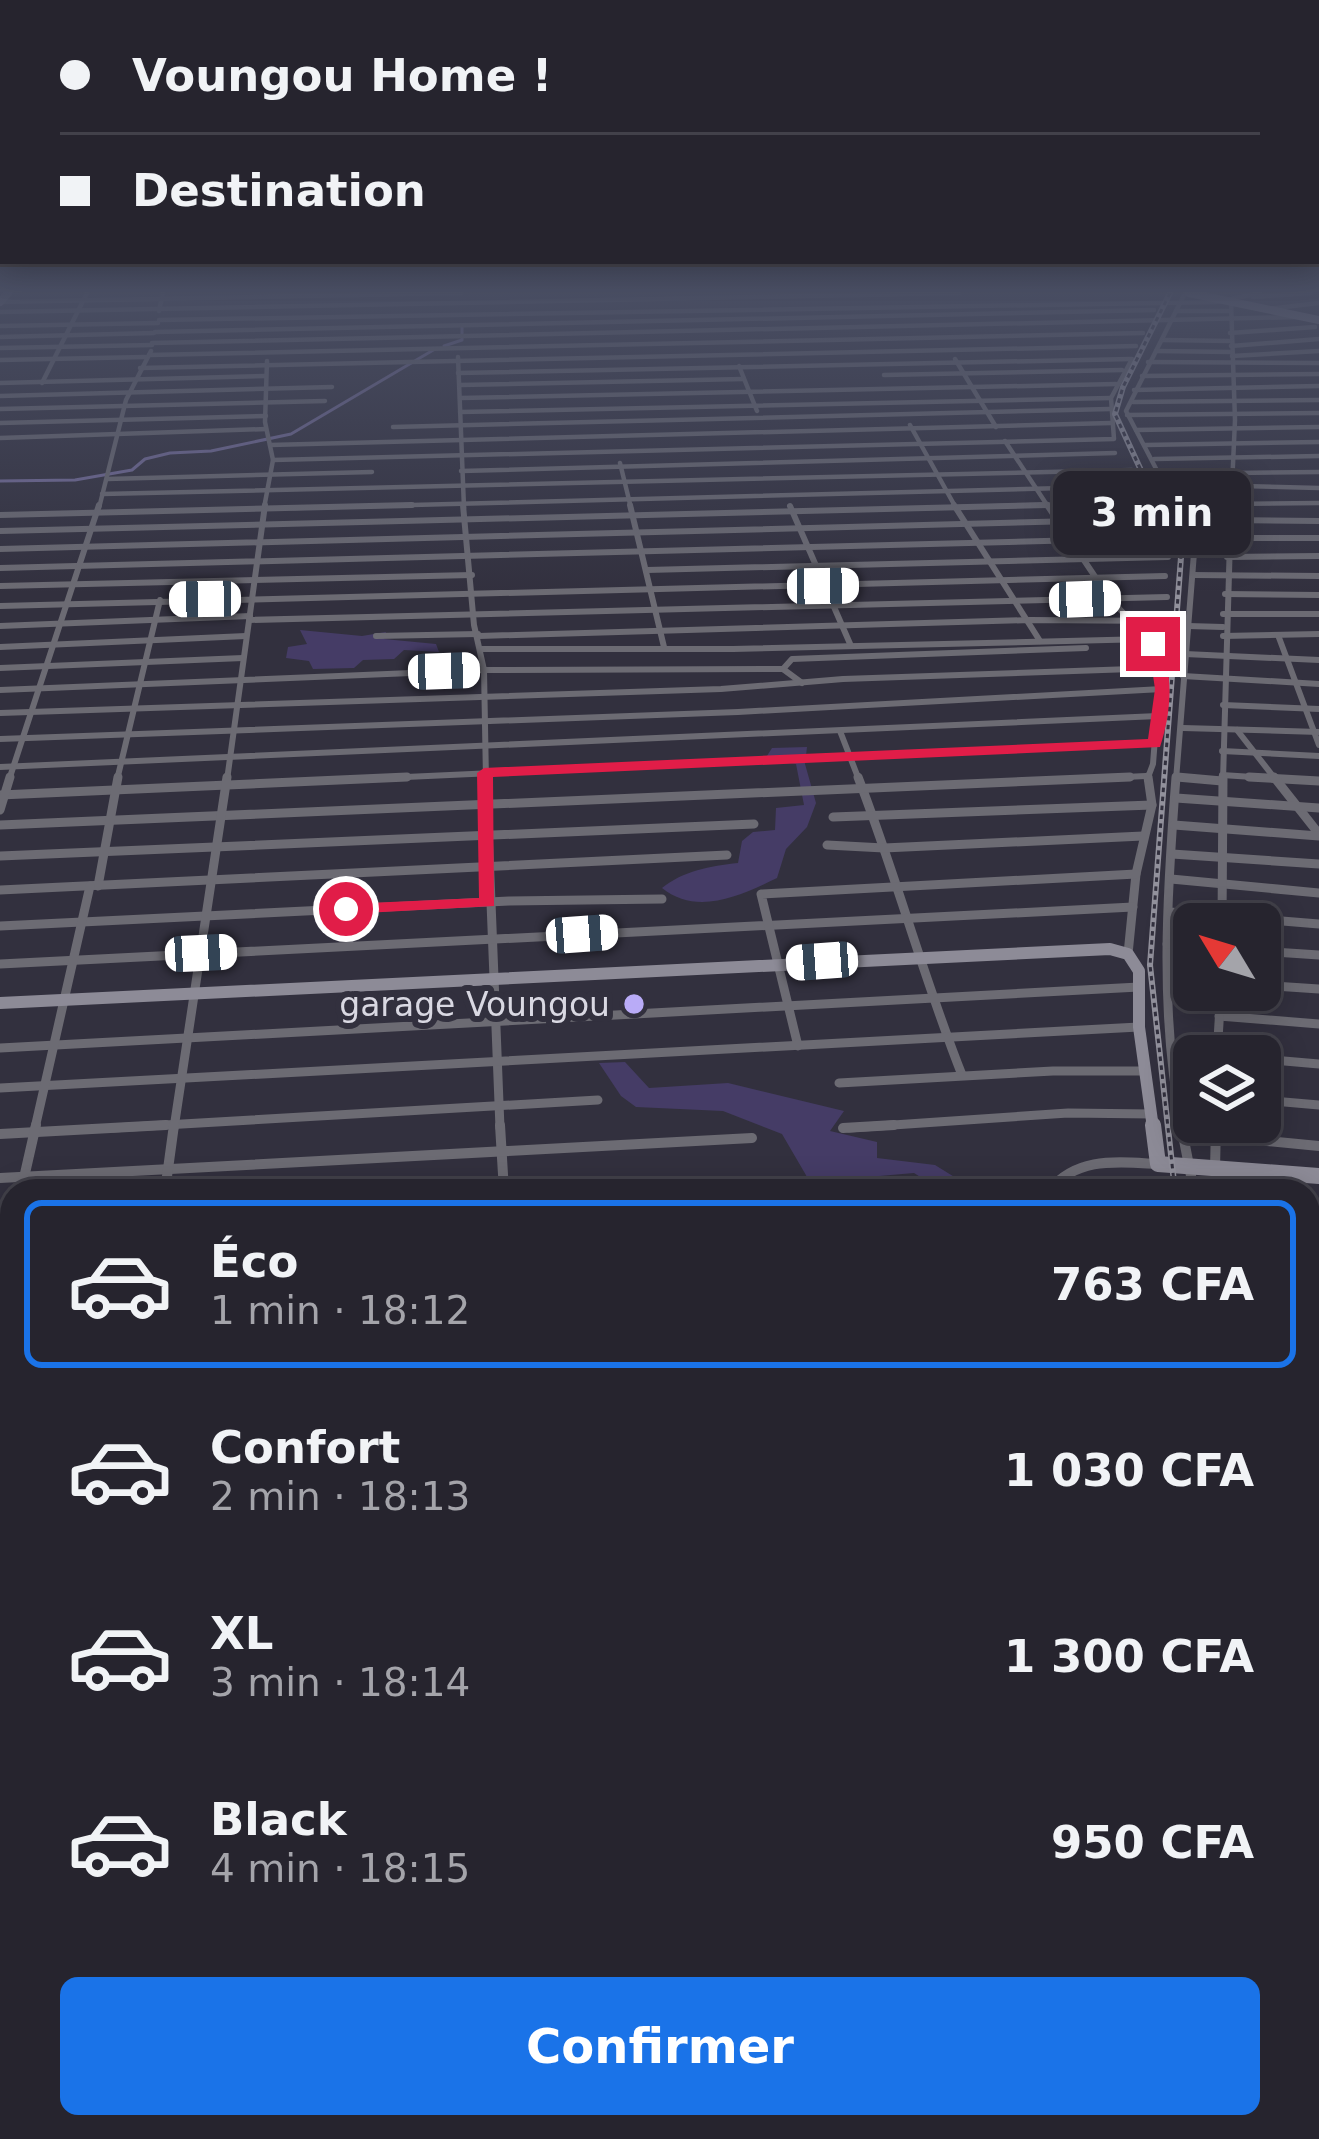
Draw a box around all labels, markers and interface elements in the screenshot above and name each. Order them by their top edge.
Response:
text: Voungou Home ! [132,49,552,102]
text: Destination [132,164,426,217]
callout: 3 min [1054,470,1252,554]
text: 3 min [1091,490,1213,535]
car [787,567,859,605]
car [169,580,241,618]
car [1048,580,1122,618]
route end [1126,617,1180,671]
car [407,652,481,690]
route start [319,882,373,936]
north arrow [1173,903,1281,1011]
map controls [1173,903,1281,1143]
car [545,914,619,954]
car [164,933,238,973]
car [785,941,859,981]
place label: garage Voungou [339,985,610,1024]
marker: garage Voungou [621,991,647,1017]
button: layers [1173,1035,1281,1143]
icon: car [66,1230,174,1338]
text: Éco [210,1235,298,1288]
text: 763 CFA [1051,1258,1254,1311]
text: 1 min · 18:12 [210,1288,470,1333]
icon: car [66,1416,174,1524]
text: Confort [210,1421,400,1474]
text: 1 030 CFA [1004,1444,1254,1497]
text: 2 min · 18:13 [210,1474,470,1519]
icon: car [66,1602,174,1710]
text: XL [210,1607,273,1660]
text: 1 300 CFA [1004,1630,1254,1683]
text: 3 min · 18:14 [210,1660,470,1705]
icon: car [66,1788,174,1896]
text: Black [210,1793,347,1846]
text: 950 CFA [1051,1816,1254,1869]
text: 4 min · 18:15 [210,1846,470,1891]
button: Confirmer [60,1977,1260,2115]

